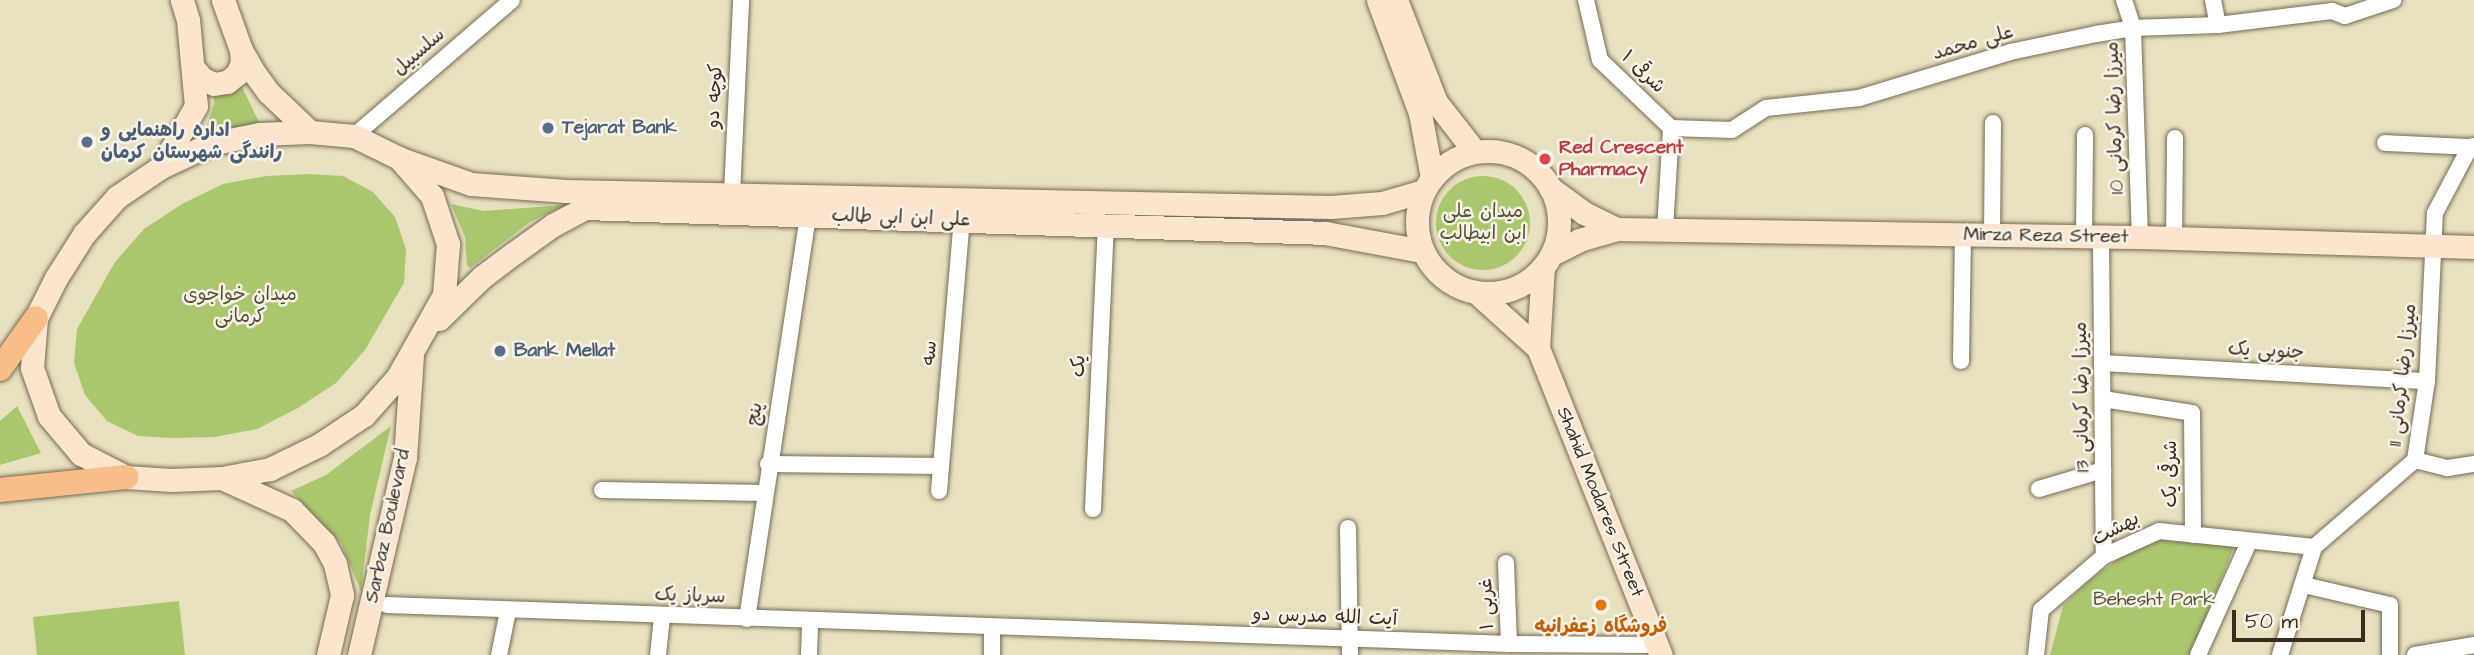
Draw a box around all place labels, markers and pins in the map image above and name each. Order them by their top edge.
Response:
place label: Tejarat Bank [562,117,677,139]
place label: اداره راهنمایی و رانندگی شهرستان کرمان [101,120,282,164]
marker: Tejarat Bank [540,120,556,136]
marker: اداره راهنمایی و رانندگی شهرستان کرمان [79,134,95,150]
place label: Red Crescent Pharmacy [1559,137,1683,181]
marker: Red Crescent Pharmacy [1537,151,1553,167]
place label: Bank Mellat [514,340,615,362]
marker: Bank Mellat [492,343,508,359]
marker: فروشگاه زعفرانیه [1593,597,1609,613]
place label: فروشگاه زعفرانیه [1535,616,1667,638]

